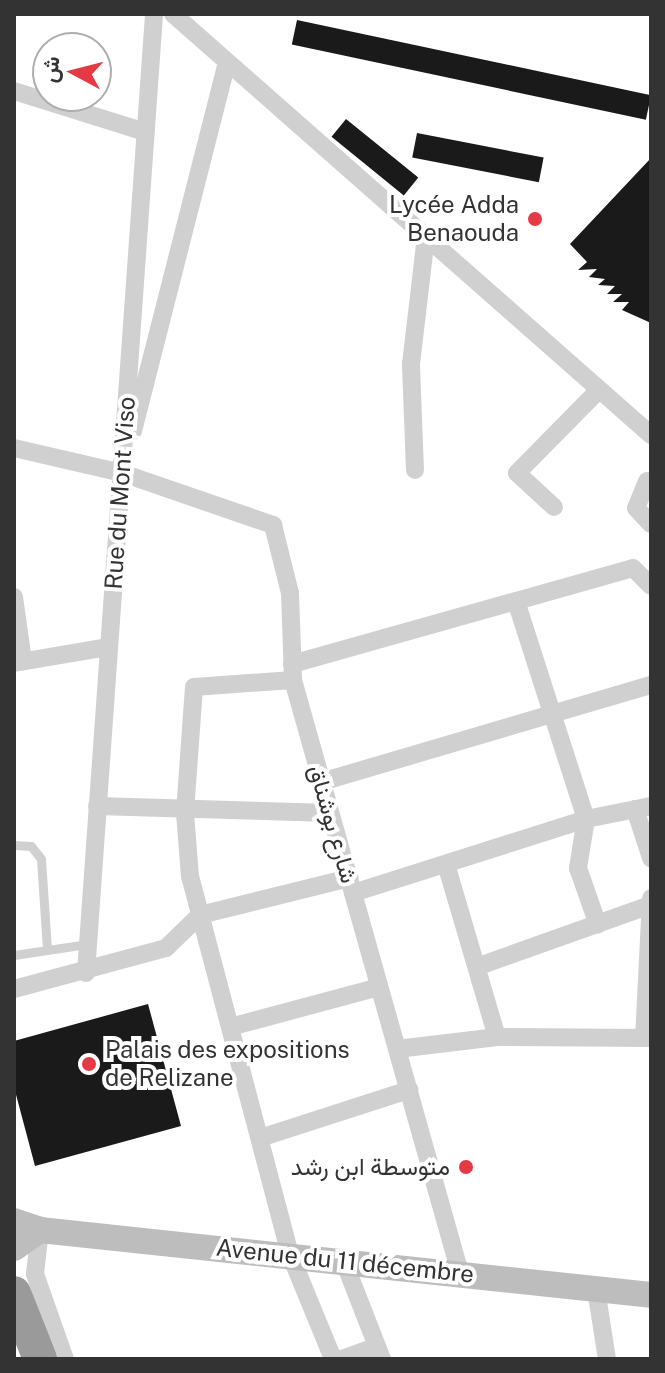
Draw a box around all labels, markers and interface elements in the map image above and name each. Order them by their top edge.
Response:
north arrow [32,32,112,112]
text: ش [36,55,65,84]
place label: Lycée Adda Benaouda [389,191,519,247]
marker: Lycée Adda Benaouda [526,210,544,228]
street label: Rue du Mont Viso [99,395,141,591]
street label: شارع بوشناق [302,762,364,886]
place label: Palais des expositions de Relizane [105,1036,350,1092]
marker: Palais des expositions de Relizane [80,1055,98,1073]
place label: متوسطة ابن رشد [291,1153,450,1181]
marker: متوسطة ابن رشد [457,1158,475,1176]
street label: Avenue du 11 décembre [214,1233,476,1289]

